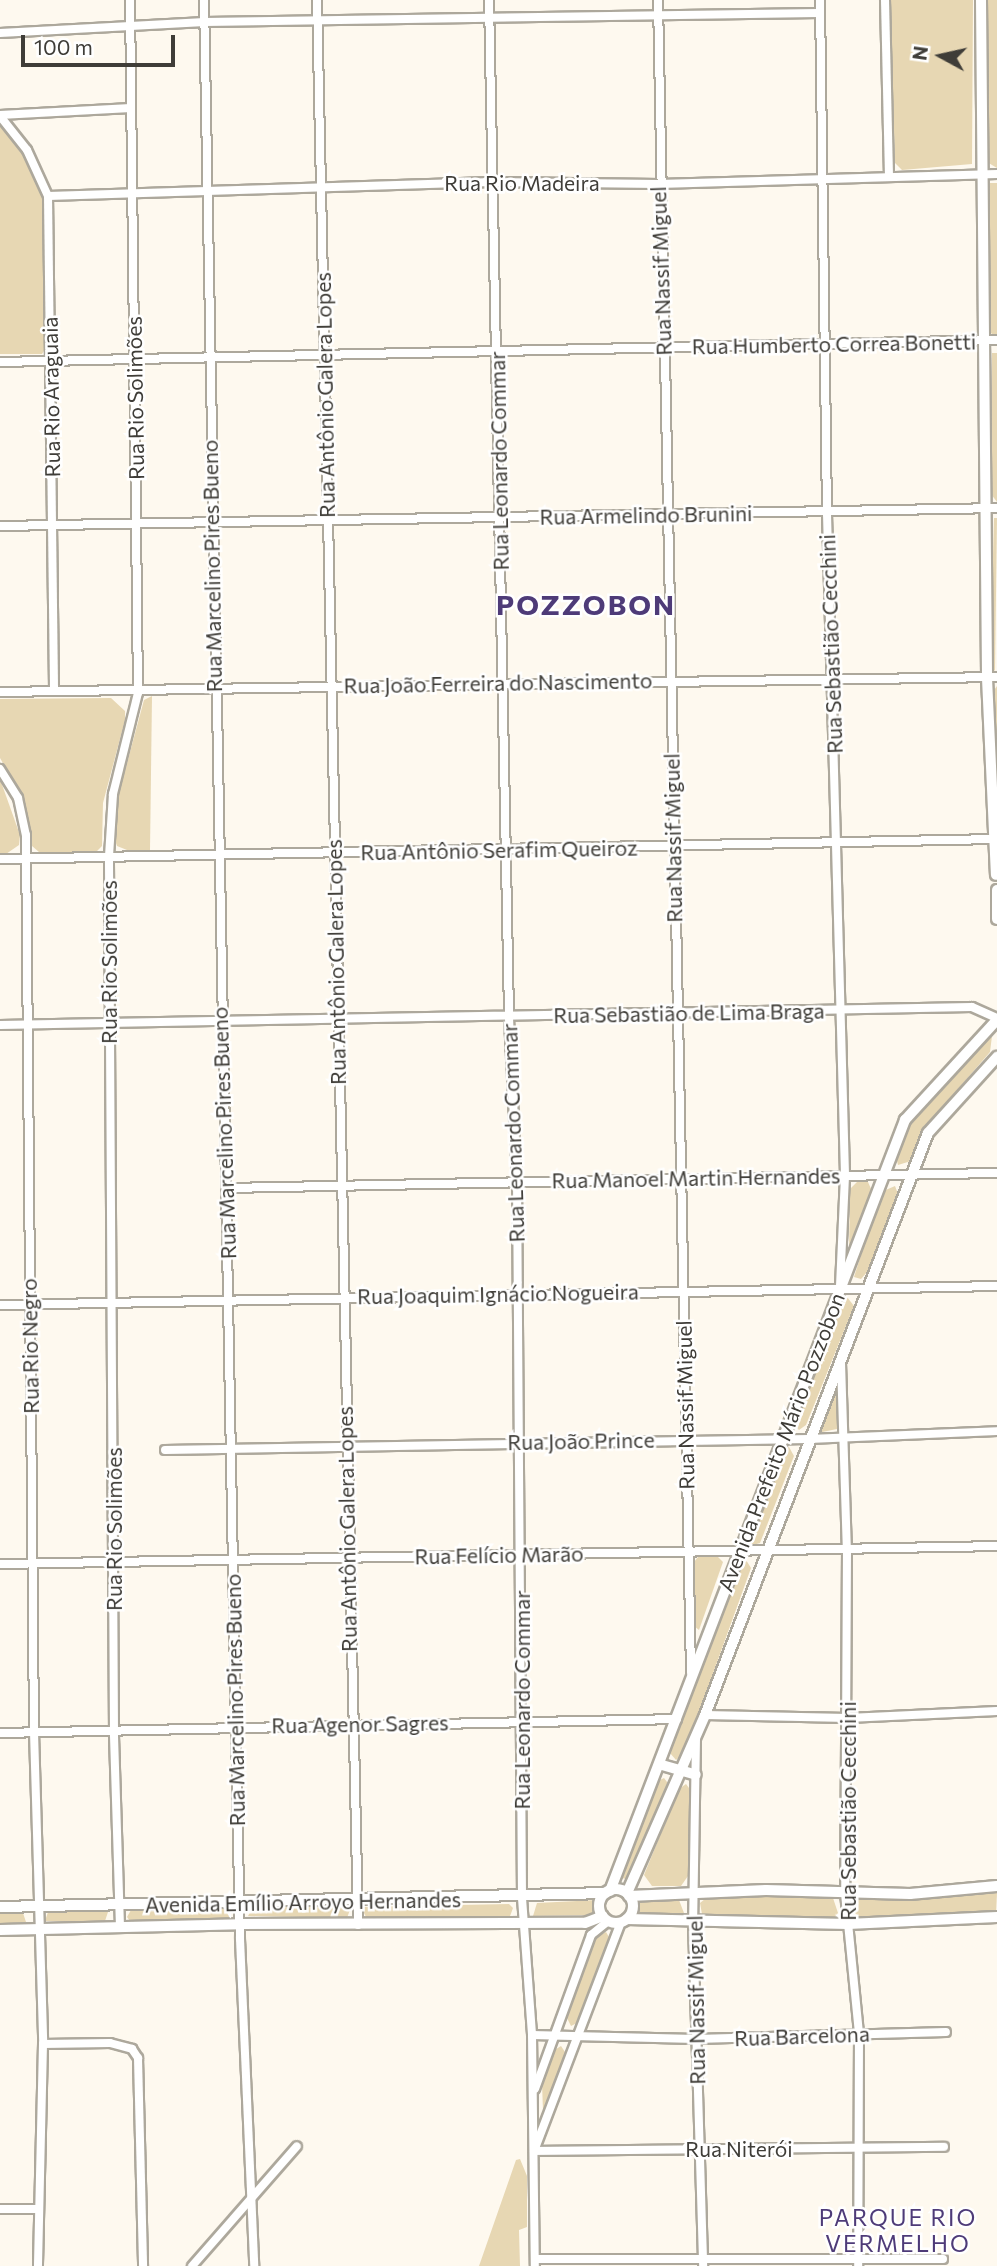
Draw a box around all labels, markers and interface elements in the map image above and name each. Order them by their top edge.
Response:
scale bar [24,21,178,65]
north arrow [906,21,976,91]
text: 100 m [34,34,93,59]
text: N [907,44,932,62]
street label: Rua Rio Madeira [444,170,600,196]
street label: Rua Nassif Miguel [645,186,677,356]
street label: Rua Antônio Galera Lopes [310,272,340,518]
street label: Rua Rio Araguaia [37,316,65,478]
street label: Rua Rio Solimões [121,316,149,480]
street label: Rua Humberto Correa Bonetti [692,329,976,359]
street label: Rua Leonardo Commar [484,351,514,571]
street label: Rua Marcelino Pires Bueno [197,440,227,692]
street label: Rua Armelindo Brunini [539,501,753,529]
street label: Rua Sebastião Cecchini [815,534,847,754]
district label: POZZOBON [497,587,675,621]
street label: Rua João Ferreira do Nascimento [343,668,653,698]
street label: Rua Nassif Miguel [659,753,687,923]
street label: Rua Antônio Serafim Queiroz [360,835,638,865]
street label: Rua Antônio Galera Lopes [321,839,351,1085]
street label: Rua Rio Solimões [96,880,122,1044]
street label: Rua Sebastião de Lima Braga [553,998,825,1028]
street label: Rua Marcelino Pires Bueno [207,1006,241,1260]
street label: Rua Leonardo Commar [497,1023,529,1243]
street label: Rua Manoel Martin Hernandes [551,1163,841,1193]
street label: Rua Rio Negro [16,1278,44,1414]
street label: Rua Joaquim Ignácio Nogueira [357,1279,639,1309]
street label: Avenida Prefeito Mário Pozzobon [712,1289,850,1595]
street label: Rua Nassif Miguel [671,1320,699,1490]
street label: Rua Antônio Galera Lopes [332,1406,362,1652]
street label: Rua João Prince [507,1427,655,1455]
street label: Rua Rio Solimões [101,1447,127,1611]
street label: Rua Felício Marão [414,1541,584,1569]
street label: Rua Marcelino Pires Bueno [220,1574,250,1826]
street label: Rua Leonardo Commar [509,1590,535,1810]
street label: Rua Sebastião Cecchini [835,1701,861,1921]
street label: Rua Agenor Sagres [271,1710,449,1738]
street label: Avenida Emílio Arroyo Hernandes [145,1887,461,1917]
street label: Rua Nassif Miguel [682,1915,710,2085]
street label: Rua Barcelona [734,2021,870,2051]
street label: Rua Niterói [685,2136,793,2162]
district label: PARQUE RIO VERMELHO [820,2203,976,2257]

